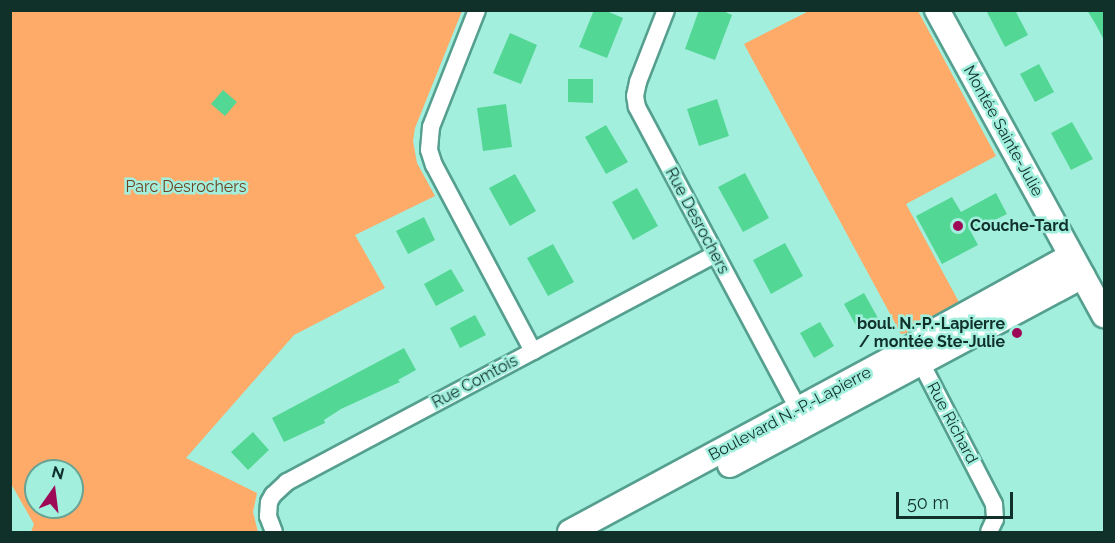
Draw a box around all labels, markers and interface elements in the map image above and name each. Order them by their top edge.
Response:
street label: Montée Sainte-Julie [959,62,1047,200]
street label: Rue Desrochers [661,165,733,277]
park label: Parc Desrochers [125,177,247,197]
place label: Couche-Tard [970,216,1069,236]
marker: Couche-Tard [951,219,965,233]
place label: boul. N.-P.-Lapierre / montée Ste-Julie [857,314,1005,352]
marker: boul. N.-P.-Lapierre / montée Ste-Julie [1010,326,1024,340]
street label: Rue Comtois [429,351,521,413]
street label: Boulevard N.-P.-Lapierre [705,363,875,465]
street label: Rue Richard [923,379,981,467]
north arrow [24,459,84,519]
text: N [50,462,66,484]
scale bar [899,480,1016,518]
text: 50 m [907,492,949,513]

